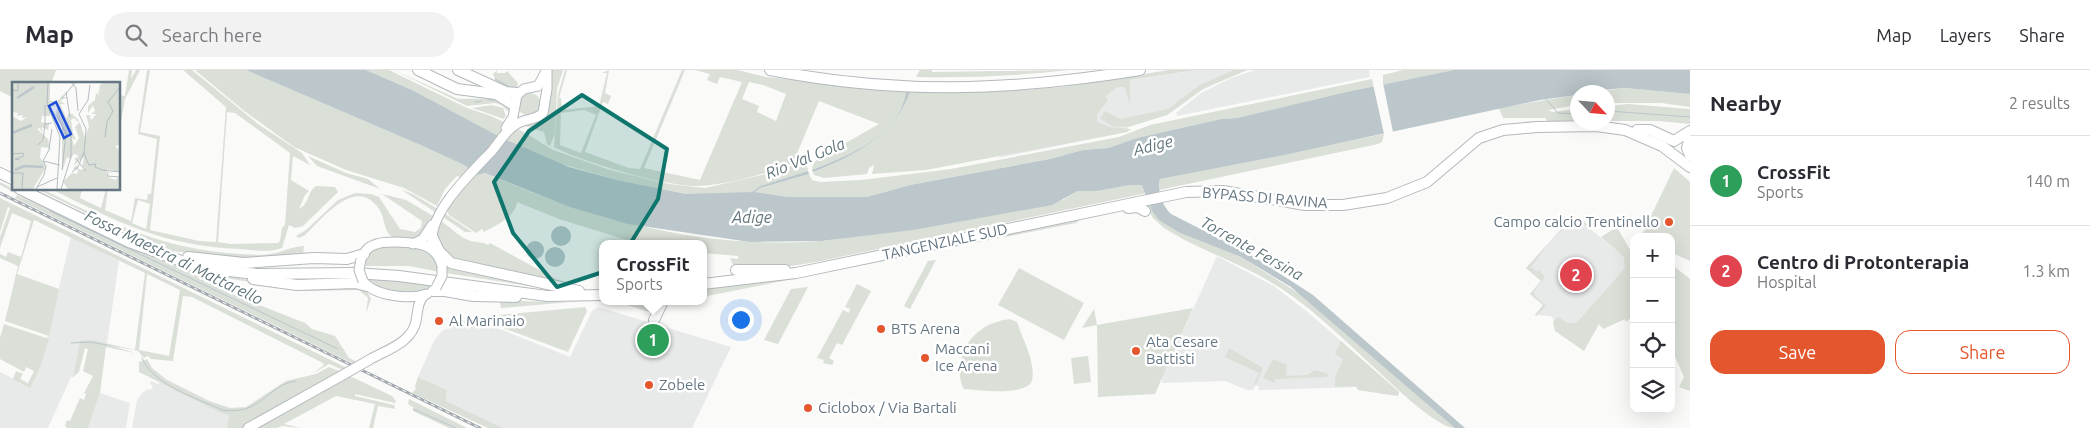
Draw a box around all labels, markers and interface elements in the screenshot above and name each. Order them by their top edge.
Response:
search box [104,12,454,57]
text: Map [25,21,74,48]
icon: search [122,21,150,49]
text: Search here [162,24,262,46]
text: Map [1876,25,1912,45]
text: Layers [1940,25,1991,45]
text: Share [2019,25,2065,45]
inset map [12,82,120,190]
north arrow [1570,85,1615,130]
text: Nearby [1710,91,1781,115]
text: 2 results [2009,94,2070,112]
water label: Adige [1130,131,1175,159]
water label: Rio Val Gola [763,134,848,182]
text: CrossFit [1757,161,1830,183]
text: 1 [1721,172,1731,190]
text: 140 m [2025,172,2070,190]
text: Sports [1757,183,1803,201]
street label: BYPASS DI RAVINA [1202,184,1329,211]
water label: Fossa Maestra di Mattarello [82,206,266,308]
water label: Adige [731,208,772,226]
water label: Torrente Fersina [1198,212,1307,284]
place label: Campo calcio Trentinello [1493,213,1659,230]
marker: Campo calcio Trentinello [1663,216,1675,228]
street label: TANGENZIALE SUD [881,220,1009,263]
map controls [1630,233,1675,413]
button: + [1630,233,1675,278]
popup [599,240,707,305]
text: Centro di Protonterapia [1757,251,1969,273]
text: CrossFit [616,253,690,275]
pin: 2 [1560,256,1592,294]
text: 2 [1721,262,1731,280]
text: 1.3 km [2022,262,2070,280]
text: Hospital [1757,273,1816,291]
text: Sports [616,275,663,293]
button: − [1630,278,1675,323]
your location [728,307,754,333]
place label: Al Marinaio [449,312,525,329]
marker: Al Marinaio [433,315,445,327]
place label: BTS Arena [891,320,960,337]
pin: 1 [637,321,669,359]
marker: BTS Arena [875,323,887,335]
button: locate [1630,323,1675,368]
button: Save [1710,330,1885,374]
button: Share [1895,330,2070,374]
place label: Ata Cesare Battisti [1146,333,1218,367]
place label: Maccani Ice Arena [935,340,997,374]
marker: Ata Cesare Battisti [1130,345,1142,357]
marker: Maccani Ice Arena [919,352,931,364]
button: layers [1630,368,1675,413]
place label: Zobele [659,376,705,393]
marker: Zobele [643,379,655,391]
place label: Ciclobox / Via Bartali [818,399,957,416]
marker: Ciclobox / Via Bartali [802,402,814,414]

